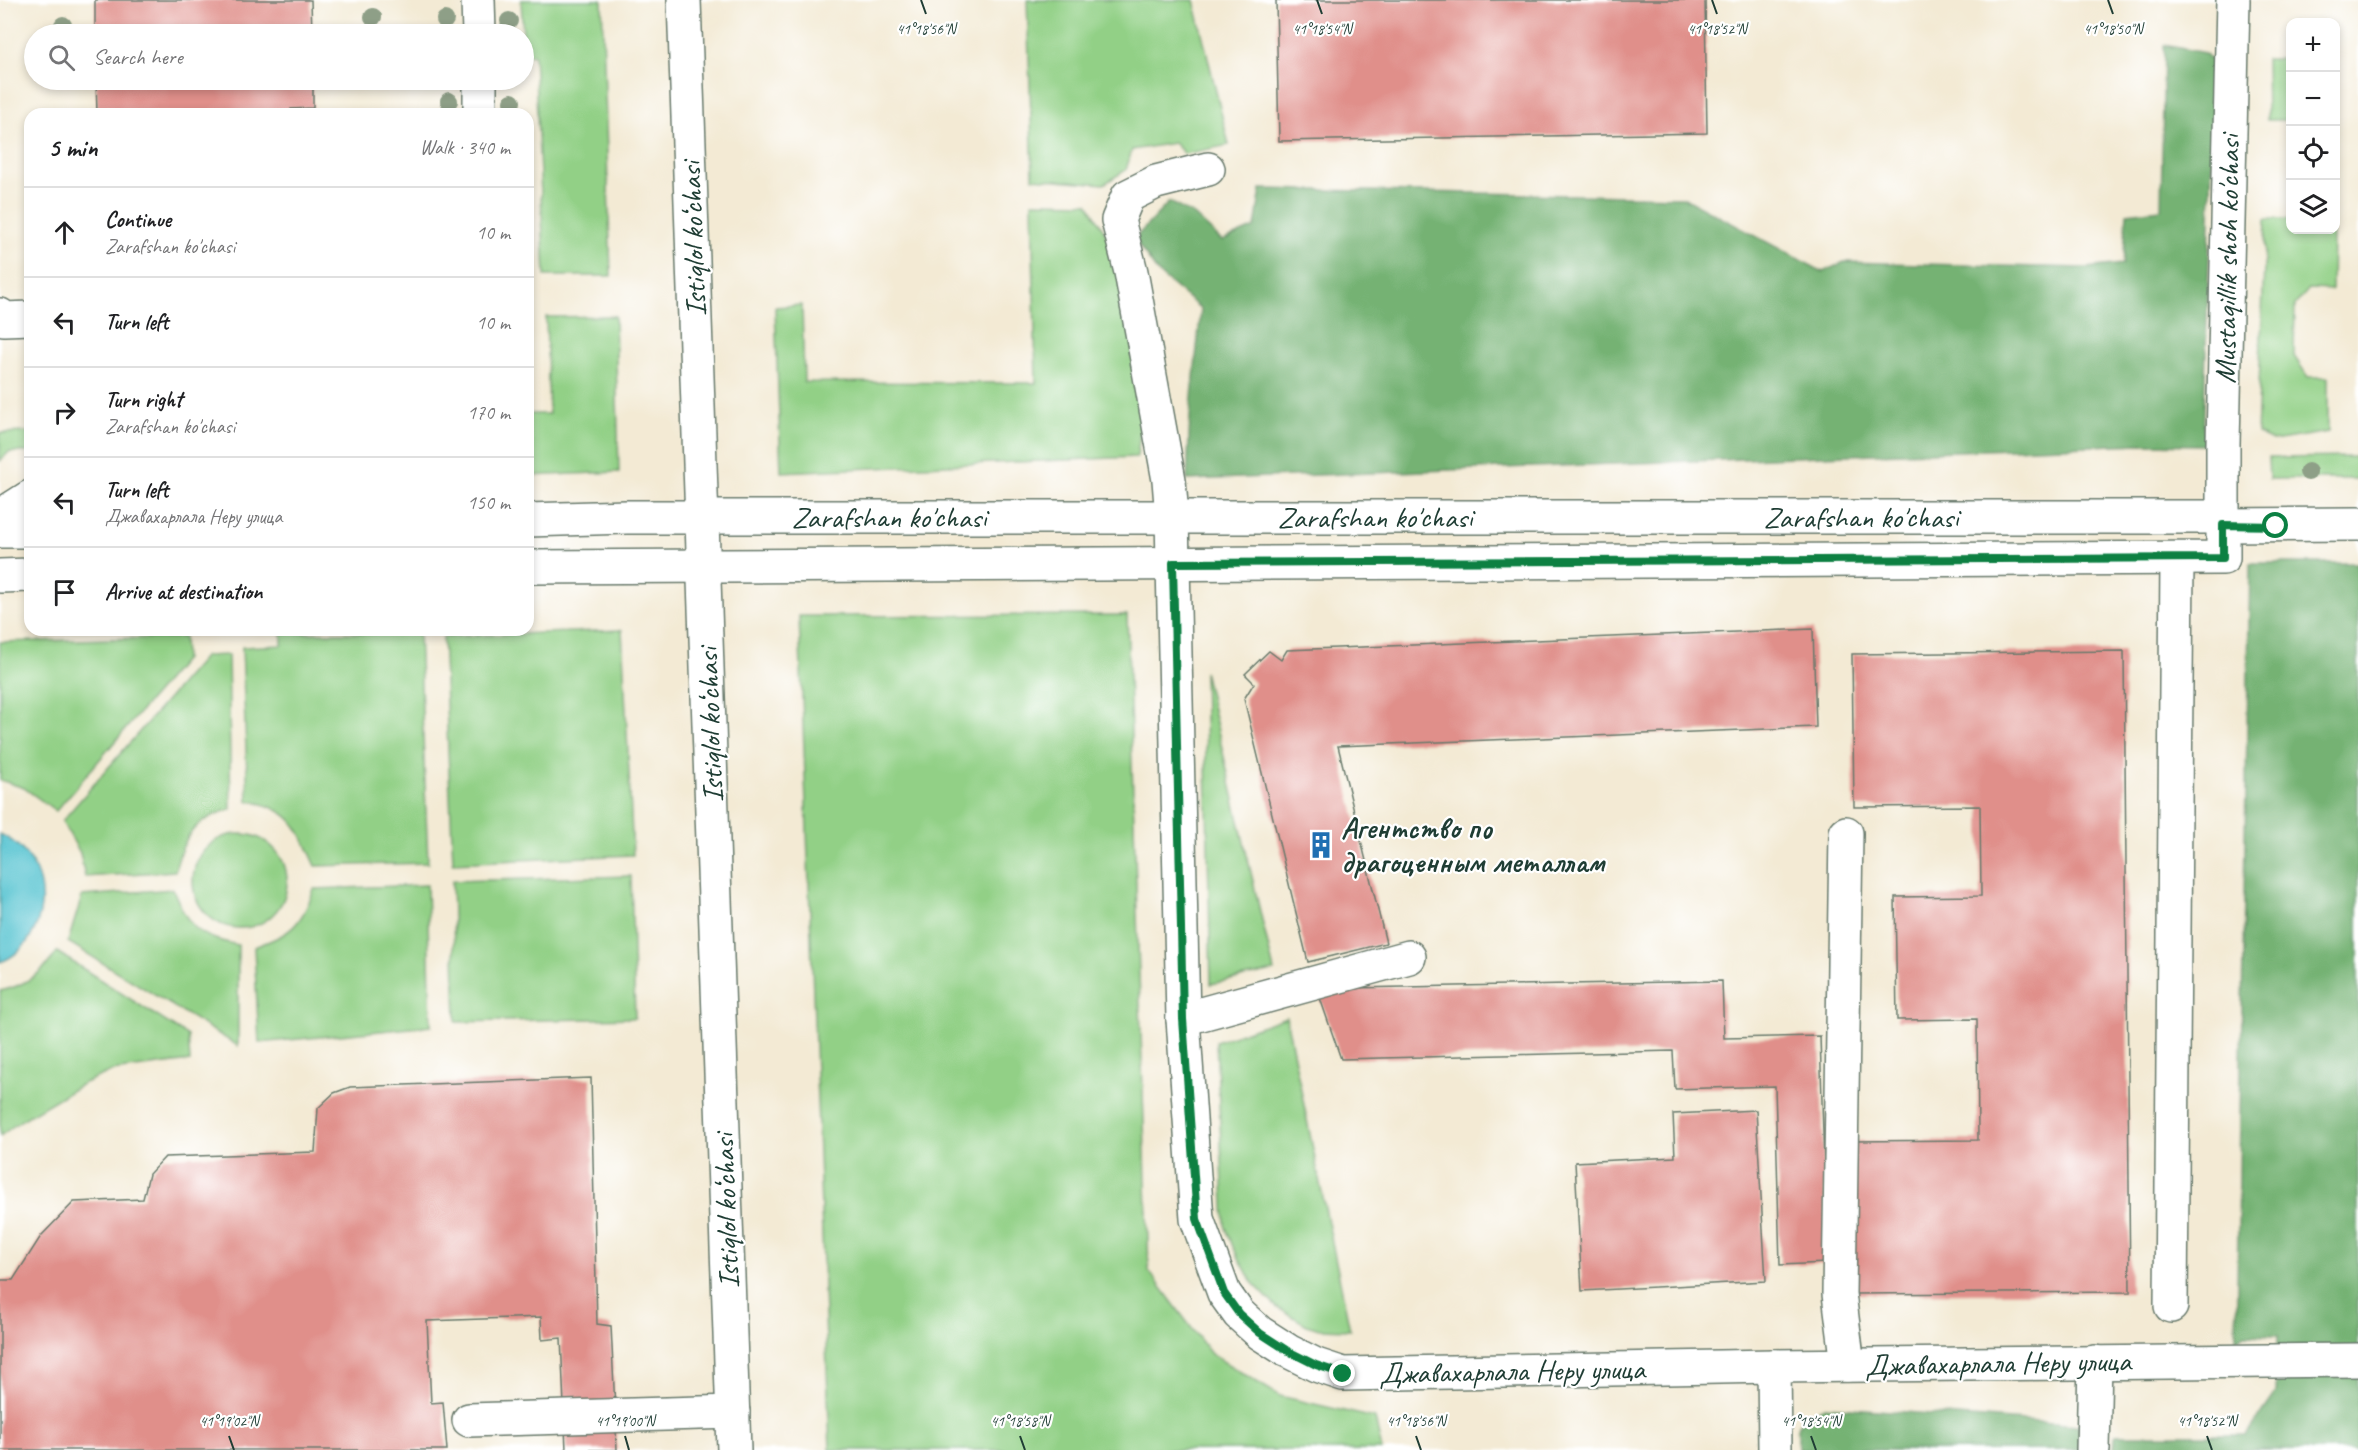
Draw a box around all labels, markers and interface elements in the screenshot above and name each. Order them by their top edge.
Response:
map controls [2286,18,2340,234]
button: + [2286,18,2340,72]
text: 41°18'56"N [896,20,959,39]
text: 41°18'54"N [1292,20,1355,39]
text: 41°18'52"N [1687,20,1750,39]
text: 41°18'50"N [2083,20,2146,39]
search box [24,24,534,90]
icon: search [45,41,78,74]
text: Search here [93,43,183,71]
button: − [2286,72,2340,126]
button: locate [2286,126,2340,180]
text: 5 min [48,131,97,164]
street label: Mustaqillik shoh ko'chasi [2206,131,2248,384]
text: Walk · 340 m [420,135,510,160]
street label: Istiqlol ko‘chasi [671,157,715,317]
button: layers [2286,180,2340,234]
text: Continue [105,206,171,234]
icon: ahead [48,216,81,249]
text: 10 m [476,220,510,245]
text: Zarafshan ko'chasi [105,234,235,259]
icon: left [48,306,81,339]
text: Turn left [105,308,169,336]
text: 10 m [476,310,510,335]
text: Turn right [105,386,182,414]
icon: right [48,396,81,429]
text: 170 m [467,400,510,425]
text: Zarafshan ko'chasi [105,414,235,439]
text: Turn left [105,476,169,504]
icon: left [48,486,81,519]
text: 150 m [467,490,510,515]
street label: Zarafshan ko'chasi [791,498,990,536]
street label: Zarafshan ko'chasi [1277,498,1476,536]
street label: Zarafshan ko'chasi [1763,498,1962,536]
text: Джавахарлала Неру улица [105,504,282,529]
route start [2262,512,2288,538]
icon: arrive [48,576,81,609]
text: Arrive at destination [105,578,262,606]
street label: Istiqlol ko‘chasi [688,643,732,803]
place label: Агентство по драгоценным металлам [1341,809,1606,881]
building icon: Агентство по драгоценным металлам [1306,830,1336,860]
street label: Istiqlol ko‘chasi [704,1129,748,1289]
street label: Джавахарлала Неру улица [1865,1342,2133,1384]
street label: Джавахарлала Неру улица [1379,1350,1647,1392]
route end [1329,1360,1355,1386]
text: 41°19'02"N [199,1412,262,1431]
text: 41°19'00"N [595,1412,658,1431]
text: 41°18'58"N [990,1412,1053,1431]
text: 41°18'56"N [1386,1412,1449,1431]
text: 41°18'54"N [1781,1412,1844,1431]
text: 41°18'52"N [2177,1412,2240,1431]

